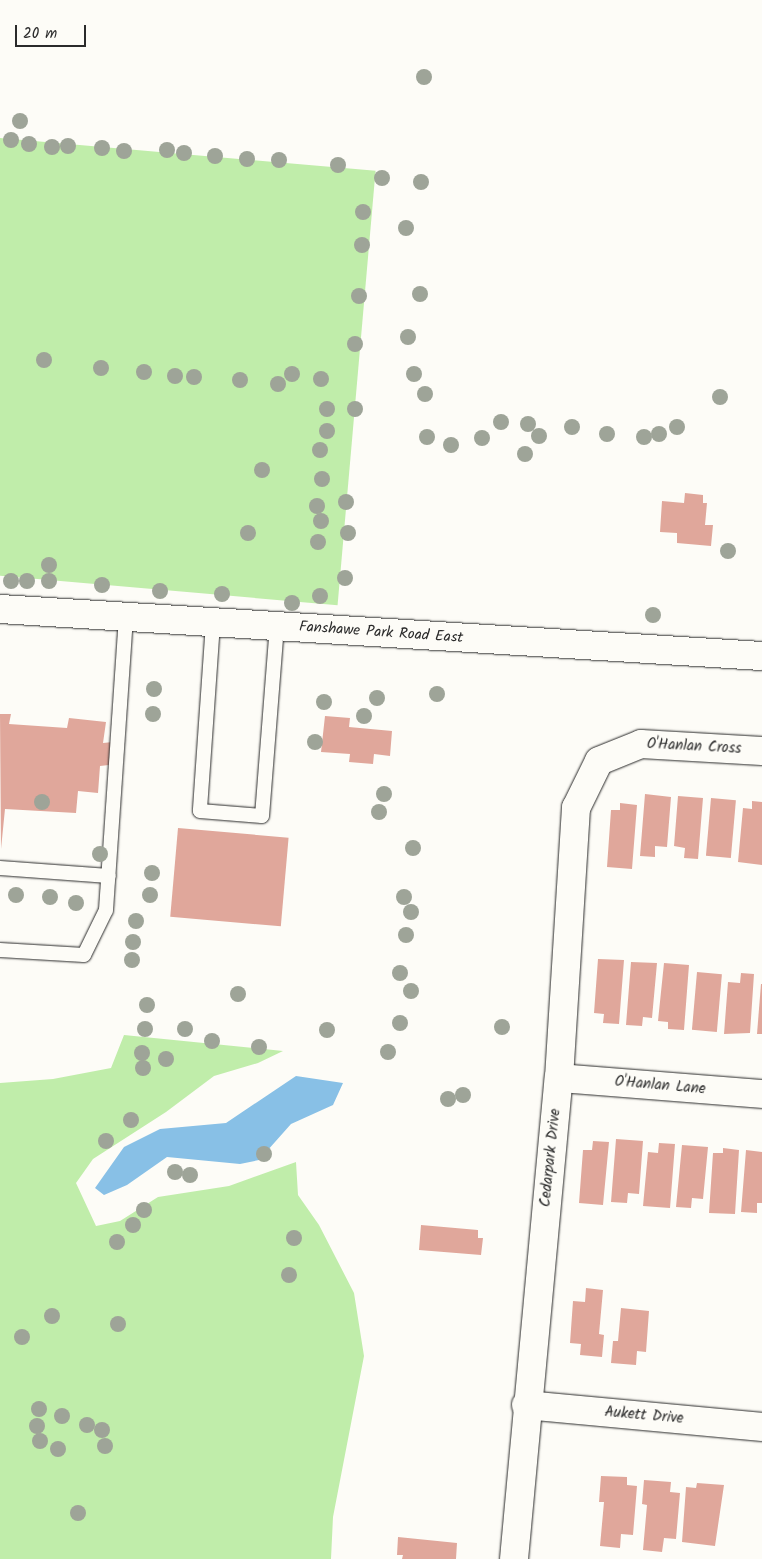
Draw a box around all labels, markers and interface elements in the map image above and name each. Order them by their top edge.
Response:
scale bar [18,15,89,47]
text: 20 m [23,22,57,46]
street label: Fanshawe Park Road East [298,618,464,648]
street label: O'Hanlan Cross [646,736,742,758]
street label: O'Hanlan Lane [614,1073,706,1099]
street label: Cedarpark Drive [537,1108,565,1208]
street label: Aukett Drive [604,1404,684,1428]

